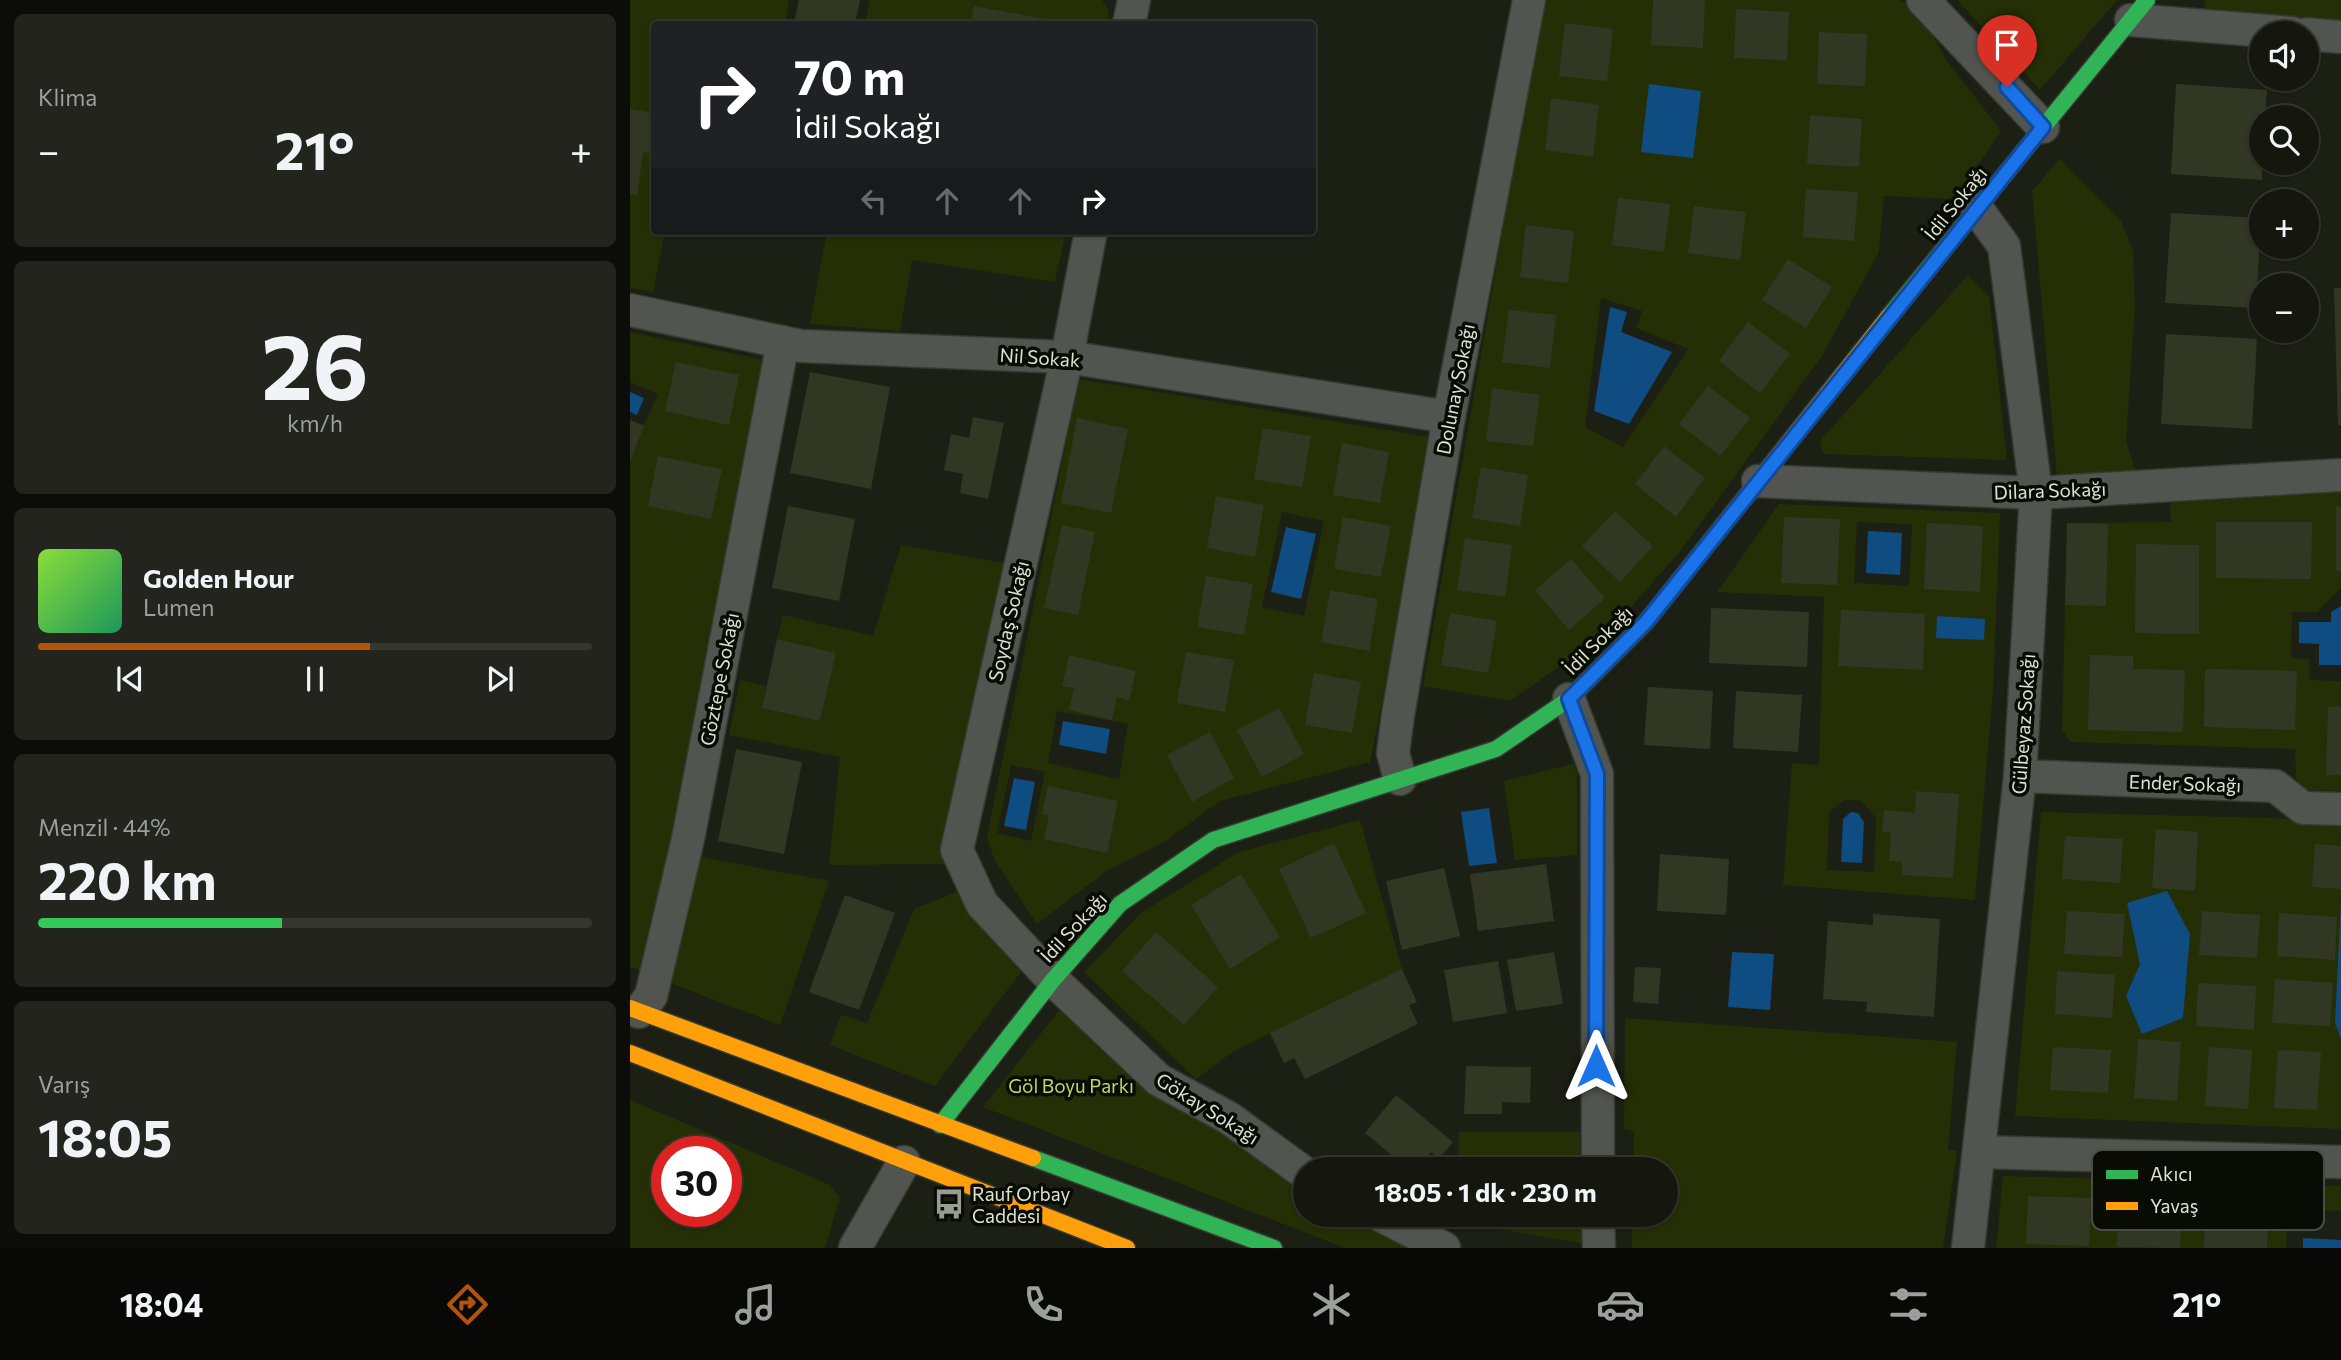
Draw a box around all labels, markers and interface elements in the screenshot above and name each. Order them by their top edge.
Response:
pin [1977,15,2037,87]
map controls [2249,21,2319,343]
button: sound [2249,21,2319,91]
icon: arrive [1988,26,2026,64]
text: 70 m [794,45,905,105]
icon: right [679,49,770,140]
text: Klima [38,83,97,111]
text: İdil Sokağı [794,105,941,145]
button: search [2249,105,2319,175]
text: 21° [275,117,354,181]
text: − [38,126,60,173]
text: + [570,126,592,173]
street label: İdil Sokağı [1919,162,1991,244]
icon: left [855,182,893,220]
icon: ahead [928,182,966,220]
icon: ahead [1001,182,1039,220]
icon: right [1074,182,1112,220]
button: + [2249,189,2319,259]
button: − [2249,273,2319,343]
text: 26 [261,307,369,419]
street label: Dolunay Sokağı [1431,322,1479,456]
street label: Nil Sokak [999,343,1081,371]
text: km/h [287,409,343,437]
street label: Dilara Sokağı [1993,477,2107,503]
street label: Soydaş Sokağı [983,559,1033,683]
text: Golden Hour [143,562,294,593]
text: Lumen [143,593,214,621]
street label: İdil Sokağı [1559,601,1637,679]
street label: Göztepe Sokağı [695,610,743,748]
street label: Gülbeyaz Sokağı [2007,653,2039,795]
icon: previous [111,660,149,698]
icon: pause [296,660,334,698]
icon: next [481,660,519,698]
street label: Ender Sokağı [2128,770,2242,796]
text: Menzil · 44% [38,813,171,841]
text: 220 km [38,847,217,911]
street label: İdil Sokağı [1035,887,1111,967]
position arrow [1559,1029,1633,1103]
street label: Gökay Sokağı [1152,1067,1264,1149]
text: Varış [38,1070,90,1098]
park label: Göl Boyu Parkı [1008,1074,1134,1097]
text: 18:05 [38,1104,172,1168]
speed limit sign: 30 [651,1136,742,1227]
legend [2092,1150,2324,1230]
text: Akıcı [2150,1162,2193,1185]
text: 18:05 · 1 dk · 230 m [1374,1176,1597,1207]
place label: Rauf Orbay Caddesi [972,1182,1070,1227]
bus stop icon: Rauf Orbay Caddesi [932,1187,966,1221]
text: Yavaş [2150,1194,2198,1217]
icon: directions [443,1280,492,1329]
icon: music [731,1280,780,1329]
icon: phone [1019,1280,1068,1329]
icon: climate [1307,1280,1356,1329]
icon: car [1596,1280,1645,1329]
icon: filters [1884,1280,1933,1329]
text: 18:04 [120,1284,203,1324]
text: 21° [2172,1284,2221,1324]

